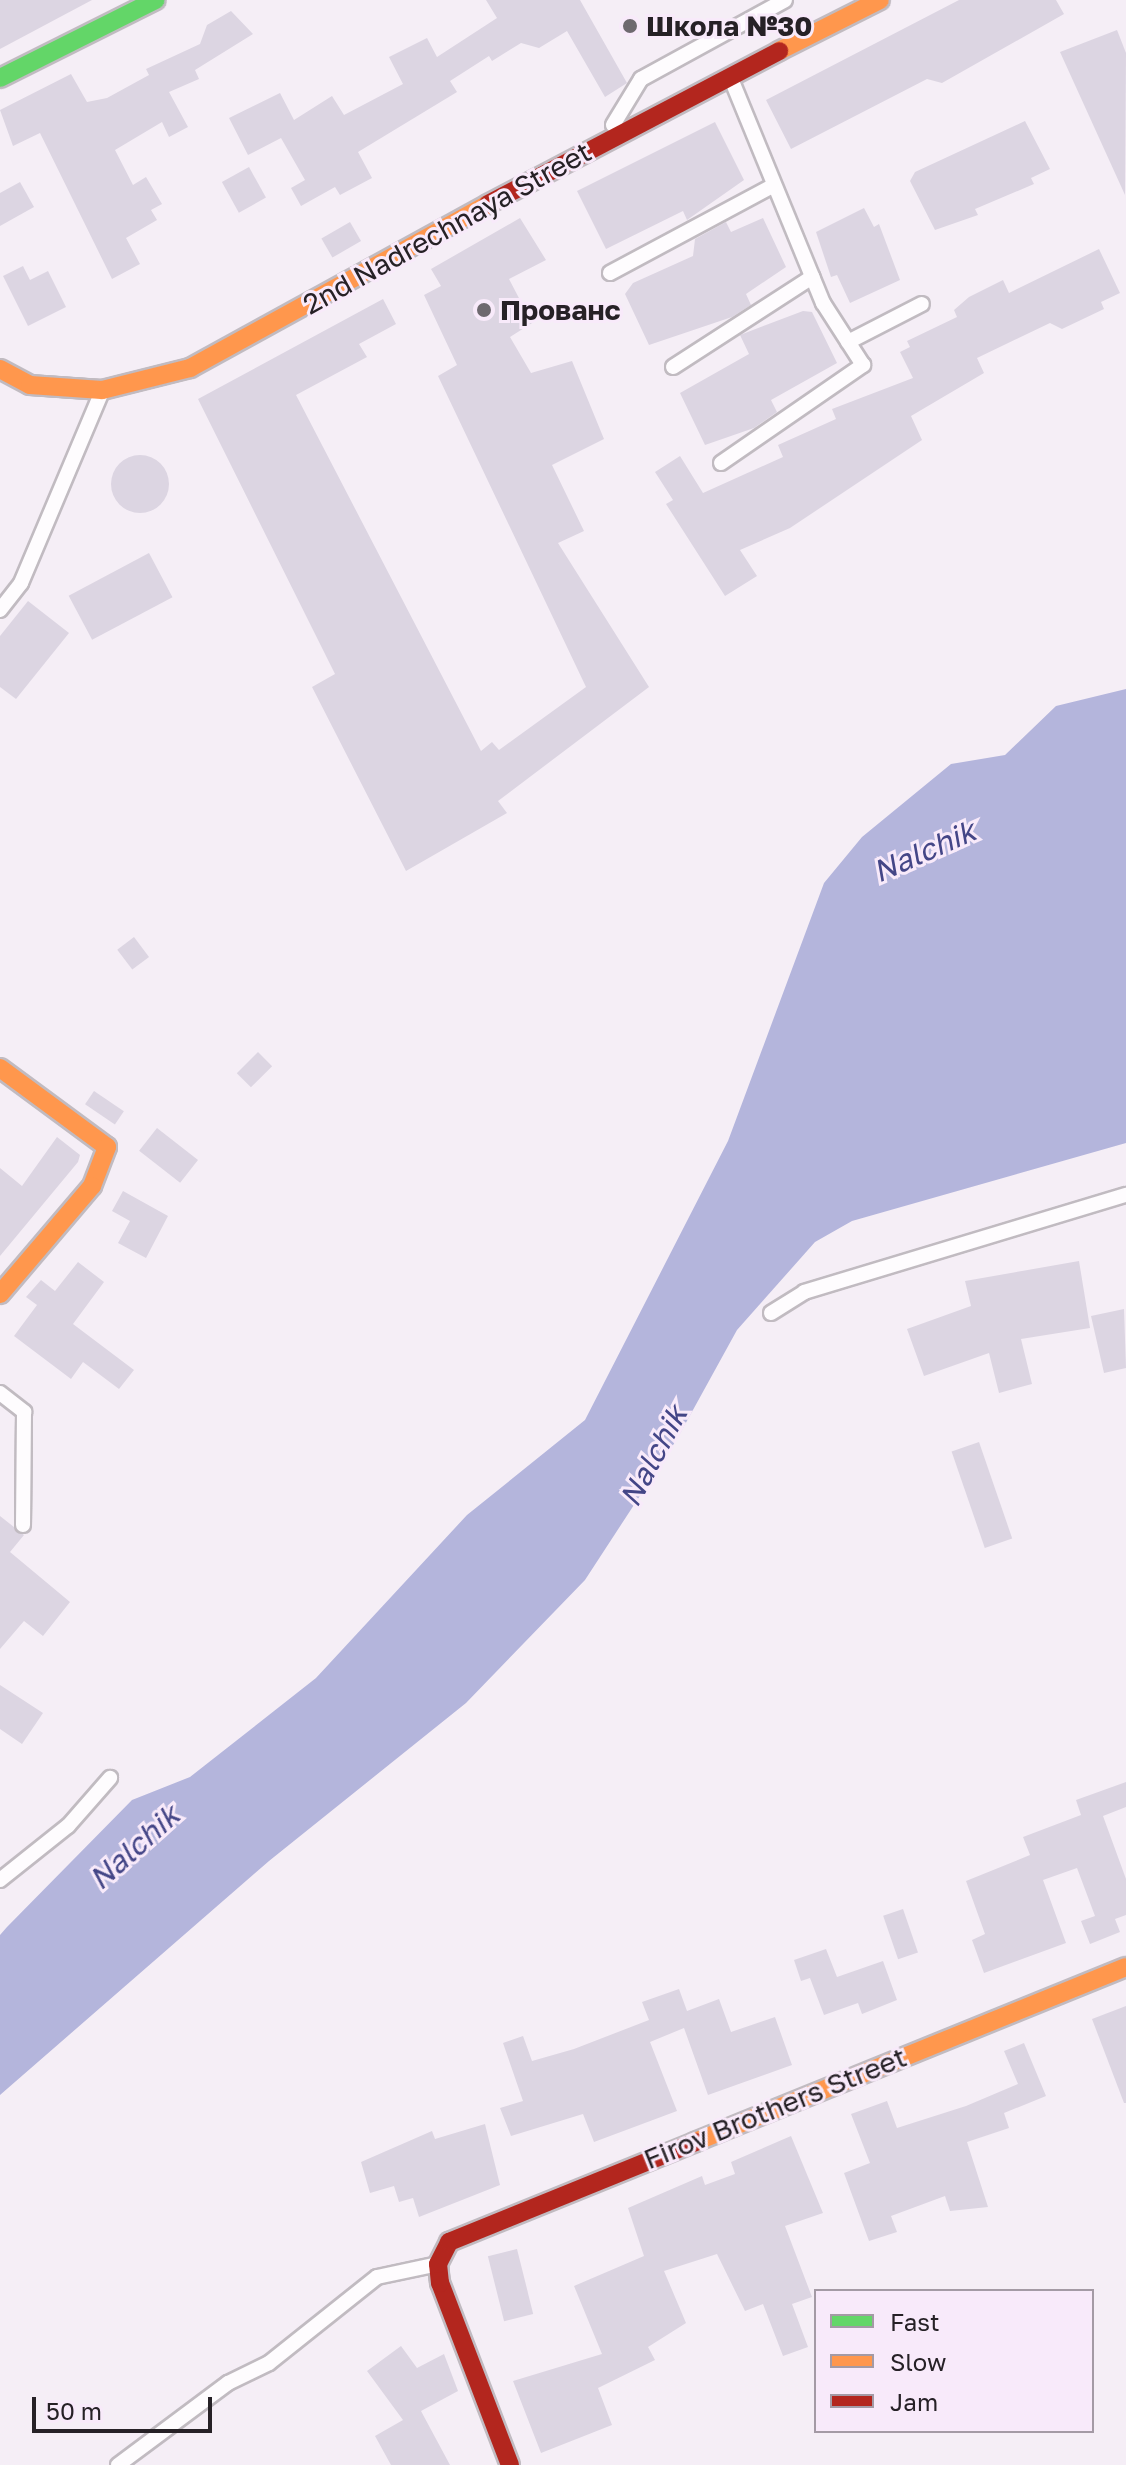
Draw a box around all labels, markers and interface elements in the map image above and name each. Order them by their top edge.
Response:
place label: Школа №30 [646,9,812,43]
marker: Школа №30 [621,17,639,35]
street label: 2nd Nadrechnaya Street [297,135,597,321]
place label: Прованс [500,293,621,327]
marker: Прованс [475,301,493,319]
water label: Nalchik [867,812,981,890]
water label: Nalchik [612,1399,694,1513]
water label: Nalchik [82,1797,186,1897]
street label: Firov Brothers Street [639,2040,911,2176]
legend [814,2289,1094,2433]
text: Fast [890,2307,940,2336]
text: Slow [890,2347,946,2376]
scale bar [36,2381,216,2431]
text: Jam [890,2387,938,2416]
text: 50 m [46,2396,102,2425]

